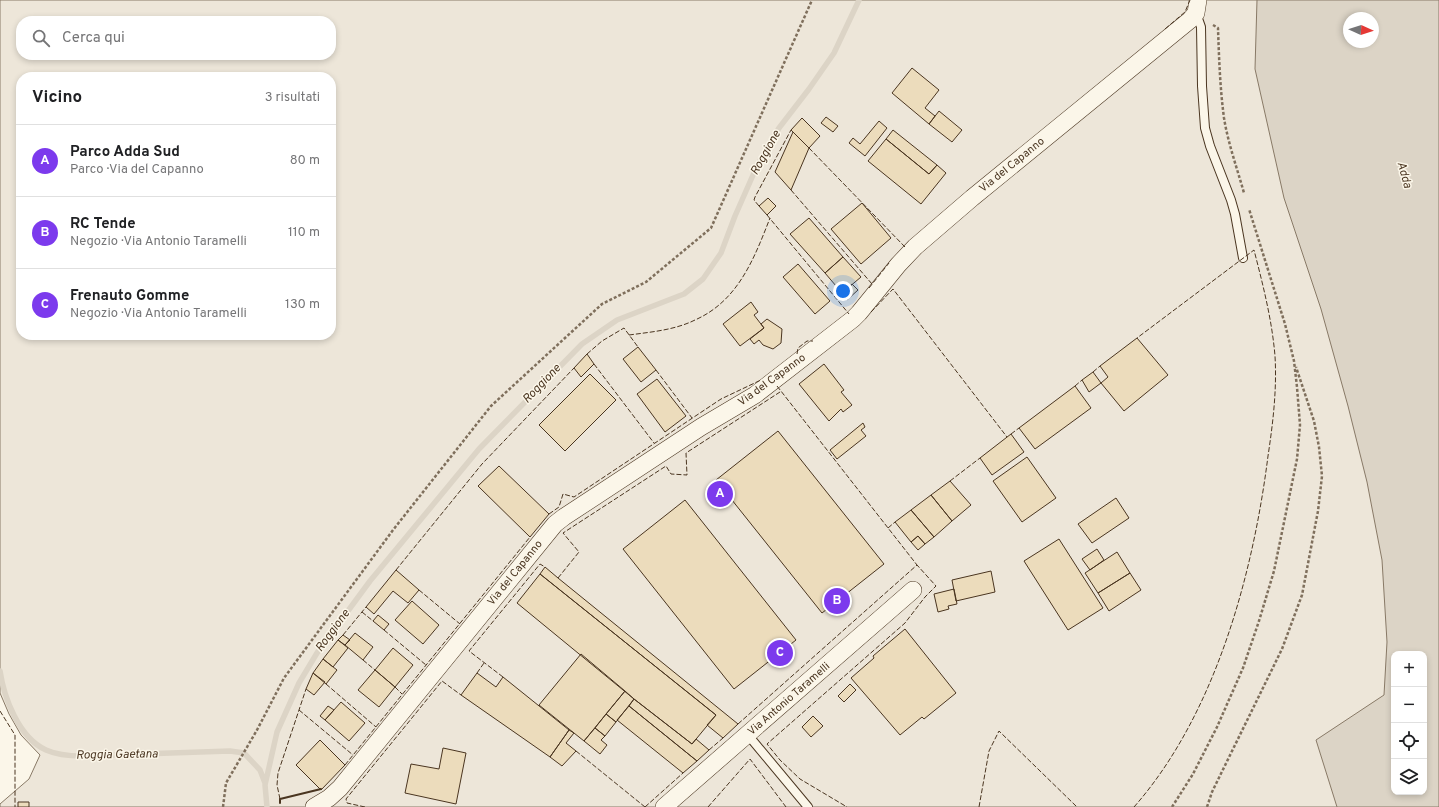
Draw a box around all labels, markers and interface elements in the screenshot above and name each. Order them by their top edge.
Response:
north arrow [1343,12,1379,48]
search box [16,16,336,60]
icon: search [30,27,52,49]
text: Cerca qui [62,29,125,48]
text: Vicino [32,87,82,109]
text: 3 risultati [265,90,320,106]
water label: Roggione [747,127,785,178]
street label: Via del Capanno [976,134,1048,196]
text: Parco Adda Sud [70,143,180,162]
text: A [40,153,50,169]
text: 80 m [290,153,320,169]
water label: Adda [1393,160,1415,191]
text: Parco · Via del Capanno [70,162,204,178]
text: RC Tende [70,215,136,234]
text: B [41,225,49,241]
text: 110 m [288,225,320,241]
text: Negozio · Via Antonio Taramelli [70,234,247,250]
your location [833,281,853,301]
text: Frenauto Gomme [70,287,189,306]
text: C [41,297,49,313]
text: 130 m [285,297,320,313]
text: Negozio · Via Antonio Taramelli [70,306,247,322]
street label: Via del Capanno [735,351,809,409]
water label: Roggione [519,360,565,407]
pin: A [707,479,733,509]
street label: Via del Capanno [484,537,546,609]
pin: B [824,586,850,616]
water label: Roggione [312,606,354,655]
pin: C [767,638,793,668]
map controls [1391,651,1427,795]
button: + [1391,651,1427,687]
street label: Via Antonio Taramelli [745,659,833,739]
button: − [1391,687,1427,723]
button: locate [1391,723,1427,759]
water label: Roggia Gaetana [76,746,159,764]
button: layers [1391,759,1427,795]

